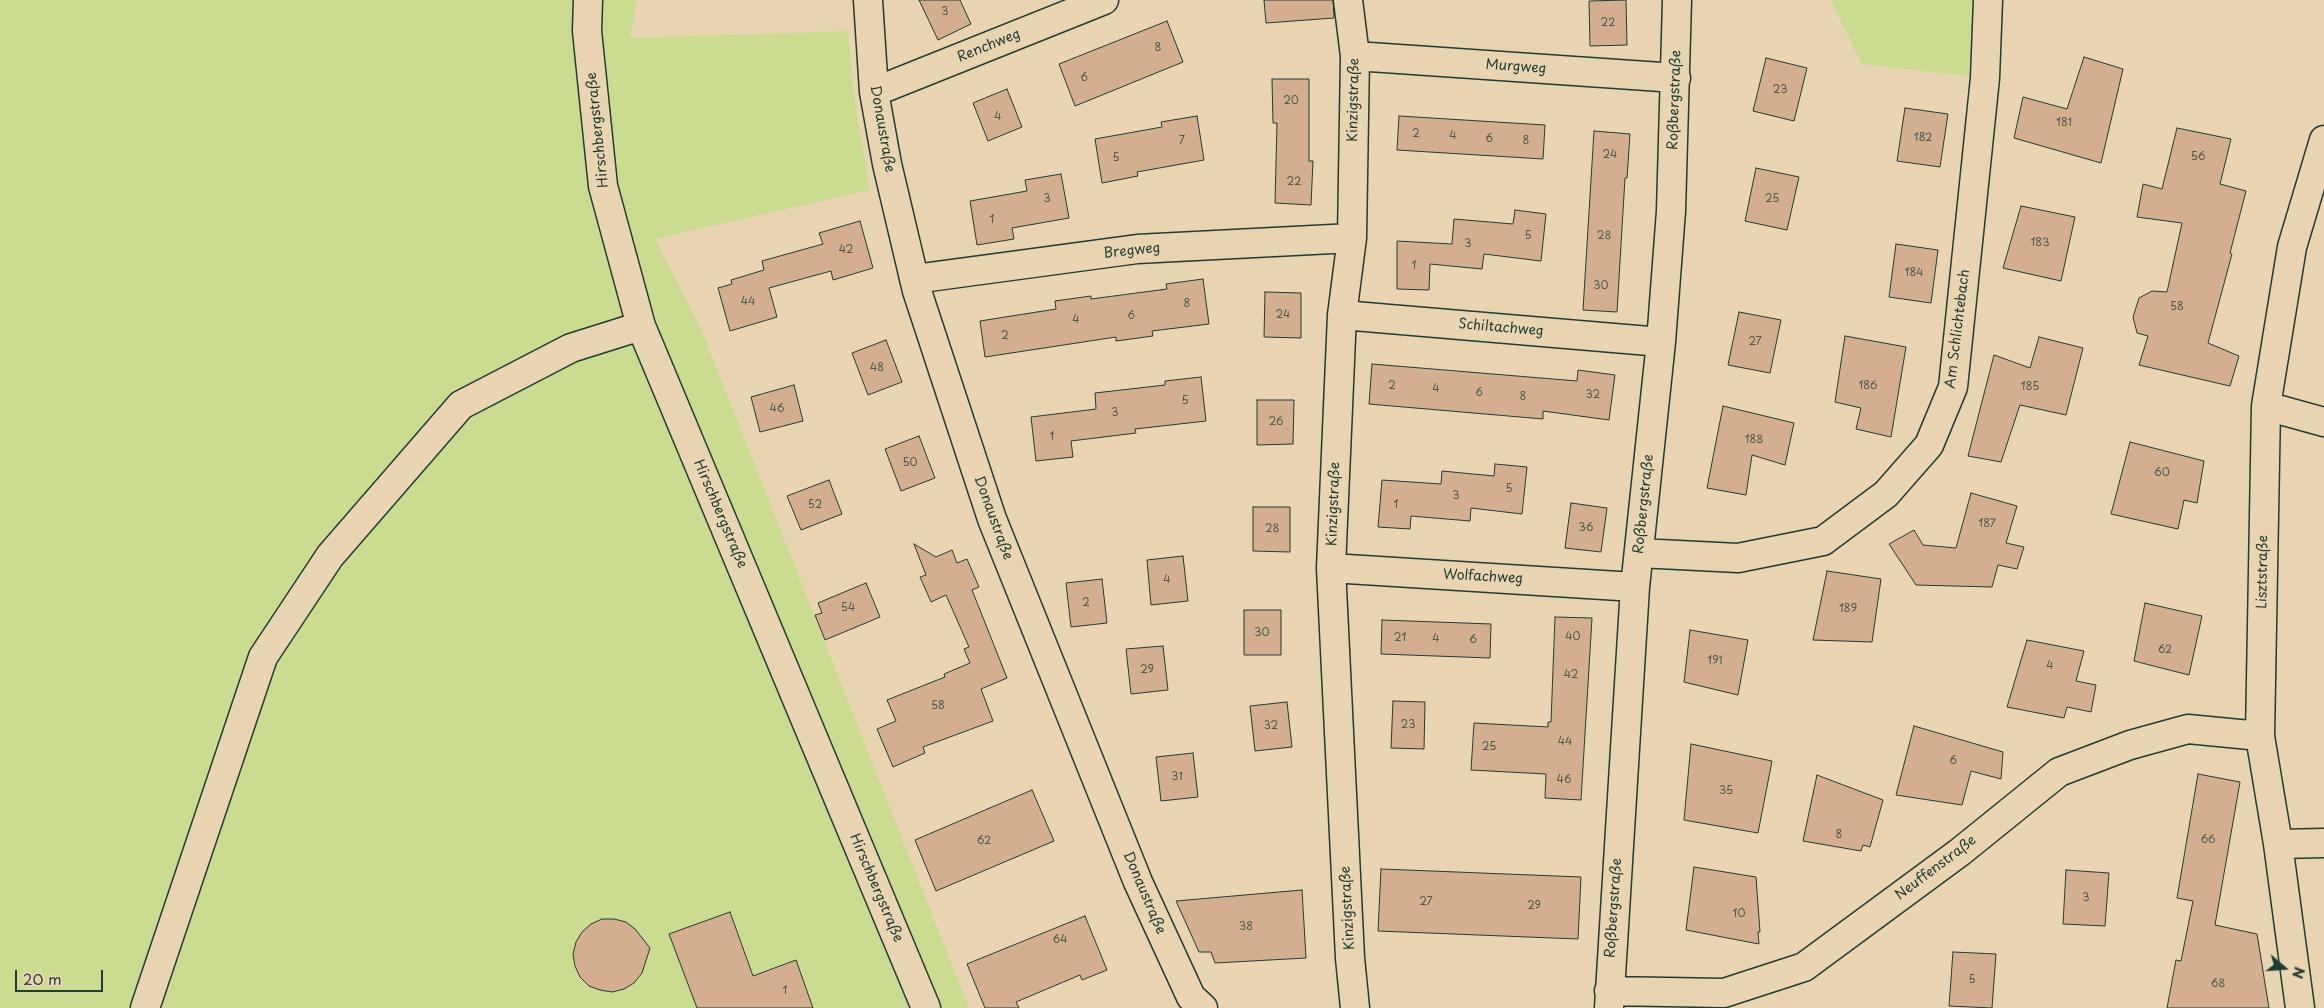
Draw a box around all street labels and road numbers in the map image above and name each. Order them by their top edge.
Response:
street label: Renchweg [955,26,1023,66]
street label: Roßbergstraße [1665,50,1685,150]
street label: Murgweg [1485,56,1547,78]
street label: Kinzigstraße [1345,58,1363,142]
street label: Hirschbergstraße [584,71,612,189]
street label: Donaustraße [866,84,898,174]
street label: Bregweg [1103,240,1161,262]
street label: Am Schlichtebach [1942,268,1974,390]
street label: Schiltachweg [1458,316,1544,340]
street label: Roßbergstraße [1630,453,1658,555]
street label: Hirschbergstraße [690,457,750,571]
street label: Kinzigstraße [1324,462,1344,546]
street label: Donaustraße [970,474,1016,562]
street label: Lisztstraße [2254,535,2272,609]
street label: Wolfachweg [1443,567,1523,587]
street label: Hirschbergstraße [846,831,906,945]
street label: Neuffenstraße [1892,832,1980,904]
street label: Donaustraße [1119,849,1169,937]
street label: Roßbergstraße [1602,858,1626,958]
street label: Kinzigstraße [1337,866,1359,950]

